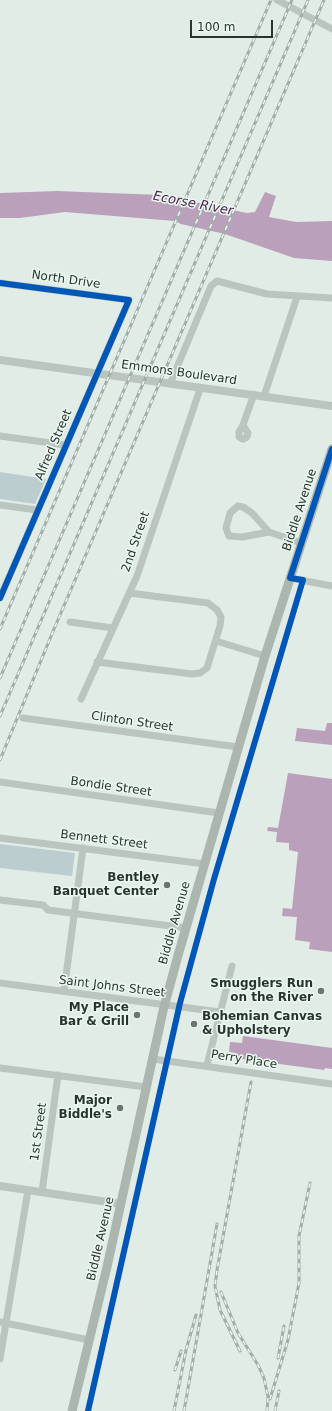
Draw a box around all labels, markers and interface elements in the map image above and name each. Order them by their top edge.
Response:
scale bar [192,12,275,38]
text: 100 m [197,20,235,34]
water label: Ecorse River [152,189,234,219]
street label: North Drive [31,268,101,292]
street label: Emmons Boulevard [120,358,238,388]
street label: Alfred Street [33,407,75,483]
street label: Biddle Avenue [280,467,320,553]
street label: 2nd Street [119,510,153,574]
street label: Clinton Street [90,709,174,735]
street label: Bondie Street [70,774,152,800]
street label: Bennett Street [60,827,148,853]
place label: Bentley Banquet Center [53,871,159,899]
street label: Biddle Avenue [156,880,194,966]
marker: Bentley Banquet Center [162,880,172,890]
street label: Saint Johns Street [58,973,166,1001]
place label: Smugglers Run on the River [210,977,313,1005]
marker: Smugglers Run on the River [316,986,326,996]
place label: My Place Bar & Grill [59,1001,129,1029]
marker: My Place Bar & Grill [132,1010,142,1020]
place label: Bohemian Canvas & Upholstery [202,1010,322,1038]
marker: Bohemian Canvas & Upholstery [189,1019,199,1029]
street label: Perry Place [210,1048,278,1072]
place label: Major Biddle's [58,1094,112,1122]
street label: 1st Street [28,1102,50,1162]
marker: Major Biddle's [115,1103,125,1113]
street label: Biddle Avenue [84,1196,118,1282]

